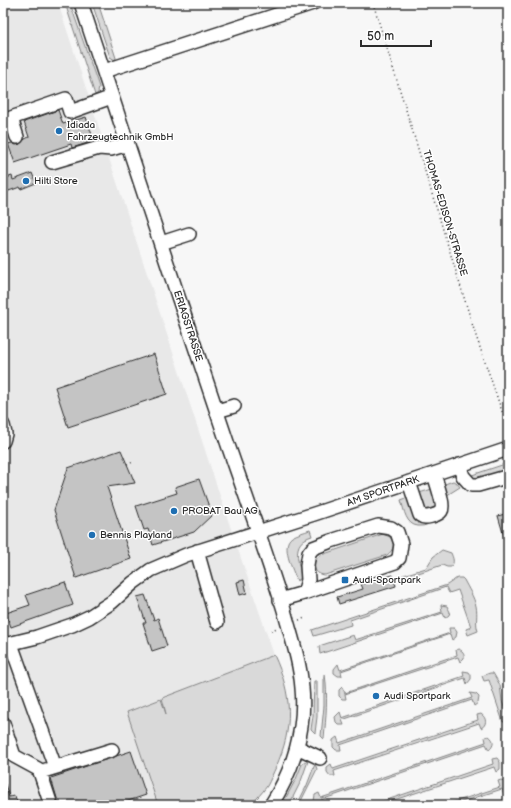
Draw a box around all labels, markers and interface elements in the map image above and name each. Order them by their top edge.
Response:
scale bar [361,22,431,48]
text: 50 m [367,29,394,44]
place label: Idiada Fahrzeugtechnik GmbH [67,119,173,143]
marker: Idiada Fahrzeugtechnik GmbH [54,126,64,136]
street label: THOMAS-EDISON-STRASSE [420,149,470,278]
place label: Hilti Store [34,175,78,187]
marker: Hilti Store [21,176,31,186]
street label: ERIAGSTRASSE [171,289,205,363]
street label: AM SPORTPARK [345,473,421,509]
place label: PROBAT Bau AG [182,505,258,517]
marker: PROBAT Bau AG [169,506,179,516]
place label: Bennis Playland [100,529,172,541]
marker: Bennis Playland [87,530,97,540]
place label: Audi-Sportpark [353,574,421,586]
marker: Audi-Sportpark [340,575,350,585]
place label: Audi Sportpark [384,690,451,702]
marker: Audi Sportpark [371,691,381,701]

